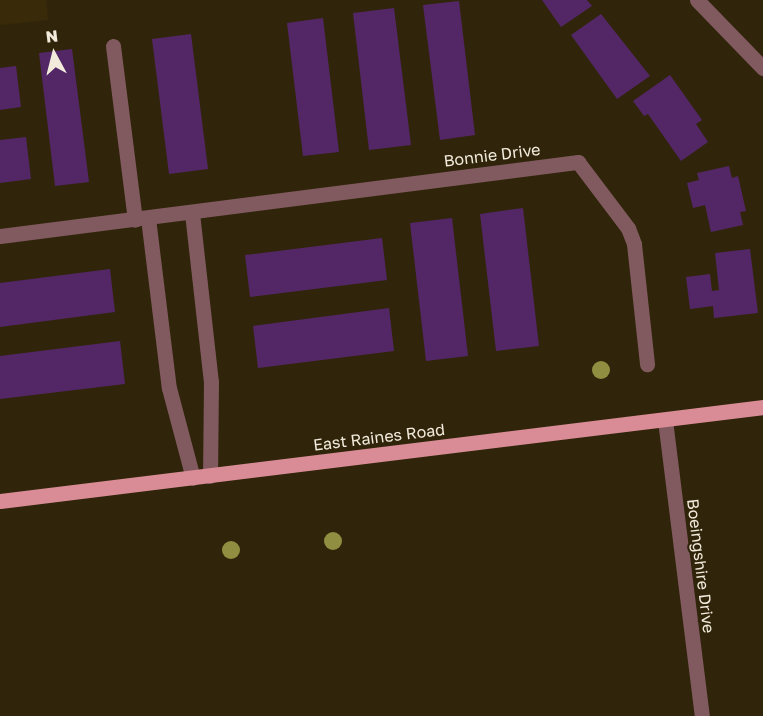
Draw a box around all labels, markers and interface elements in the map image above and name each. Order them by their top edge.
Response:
north arrow [24,24,84,84]
text: N [45,25,59,47]
street label: Bonnie Drive [443,140,541,170]
street label: East Raines Road [312,419,446,455]
street label: Boeingshire Drive [683,498,719,634]

